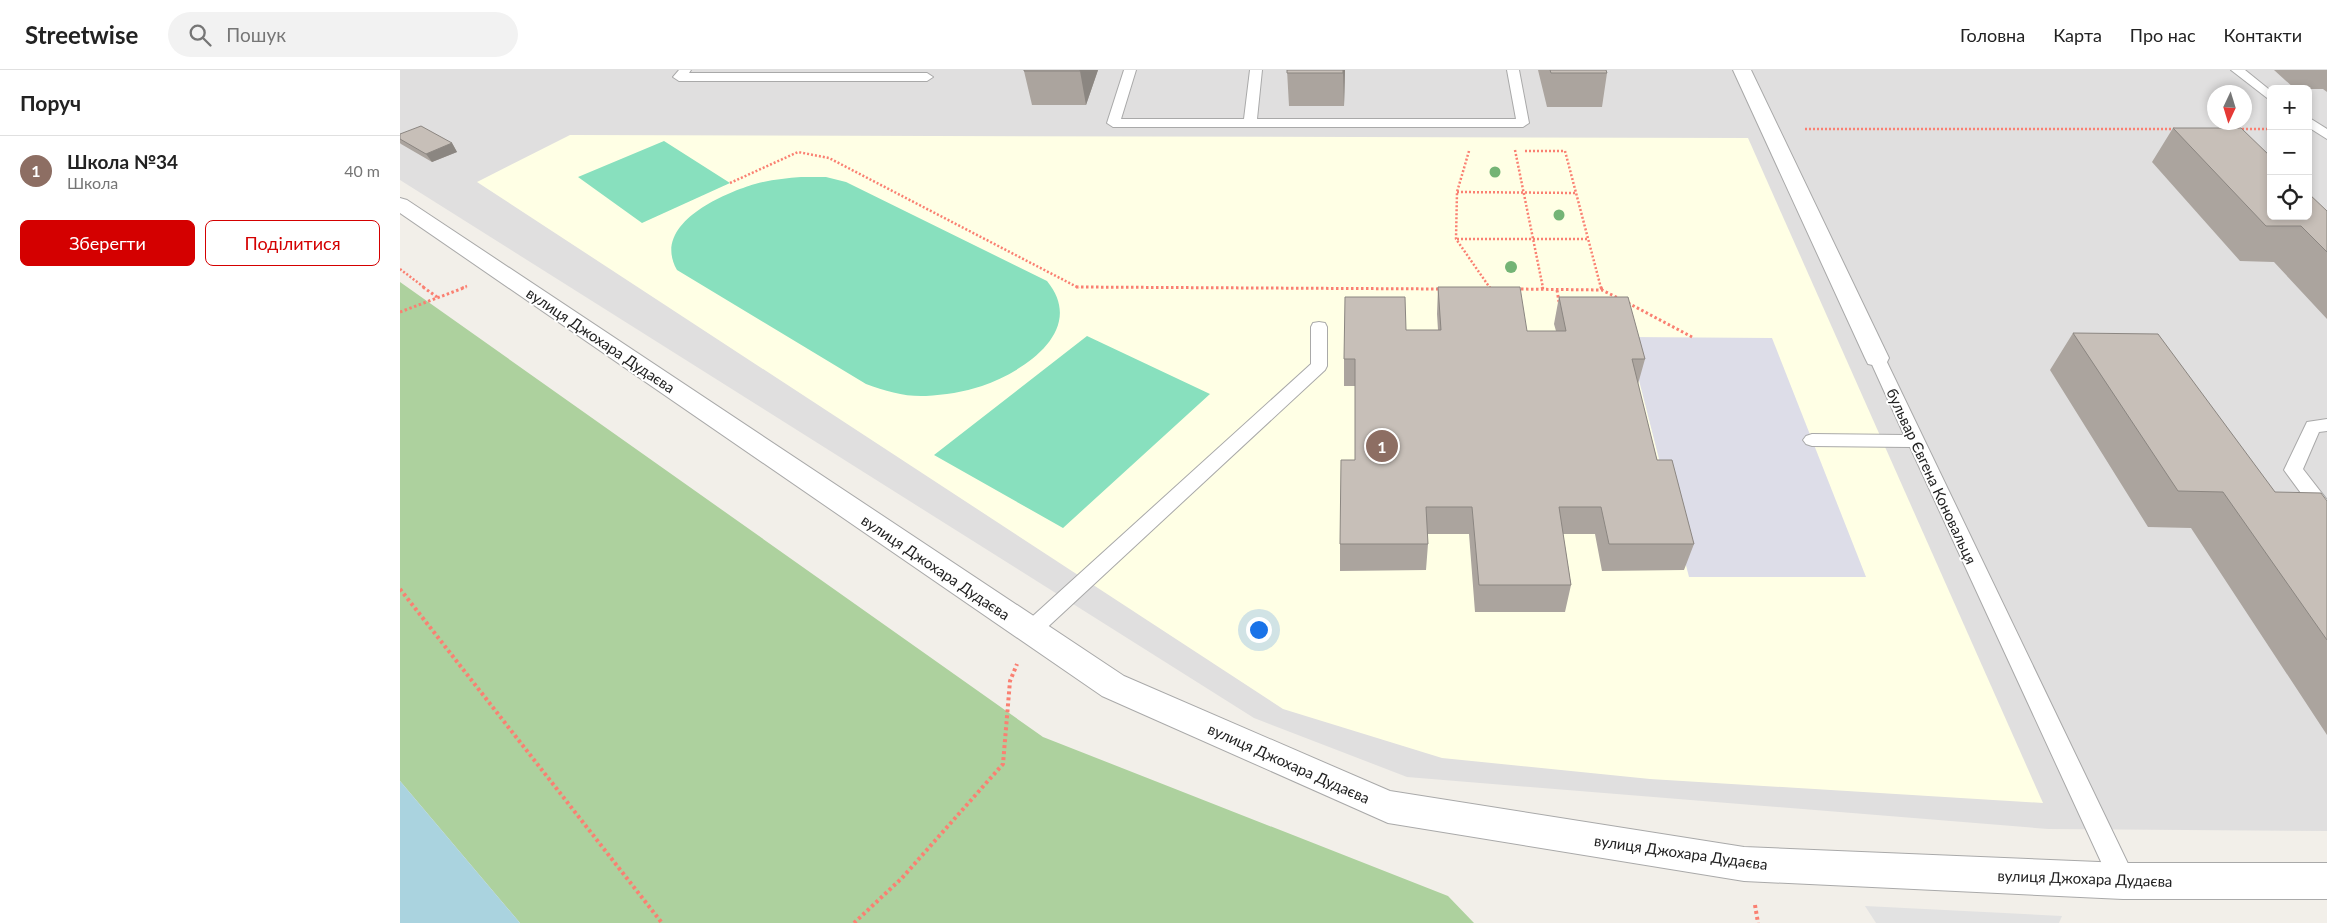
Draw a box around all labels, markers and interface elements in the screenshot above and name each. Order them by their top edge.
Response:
search box [168,12,518,57]
text: Streetwise [25,20,138,49]
icon: search [186,21,214,49]
text: Пошук [226,23,286,46]
text: Головна [1960,24,2025,46]
text: Карта [2053,24,2102,46]
text: Про нас [2130,24,2196,46]
text: Контакти [2224,24,2302,46]
north arrow [2207,85,2252,130]
map controls [2267,85,2312,220]
button: + [2267,85,2312,130]
text: Поруч [20,90,81,115]
button: − [2267,130,2312,175]
text: Школа №34 [67,150,178,173]
text: 1 [31,161,41,180]
text: 40 m [344,161,380,180]
text: Школа [67,173,118,192]
button: locate [2267,175,2312,220]
button: Зберегти [20,220,195,266]
button: Поділитися [205,220,380,266]
street label: вулиця Джохара Дудаєва [523,284,679,396]
street label: бульвар Євгена Коновальця [1883,385,1981,567]
pin: 1 [1366,427,1398,465]
street label: вулиця Джохара Дудаєва [858,511,1014,623]
your location [1246,617,1272,643]
street label: вулиця Джохара Дудаєва [1205,719,1373,807]
street label: вулиця Джохара Дудаєва [1593,831,1769,873]
street label: вулиця Джохара Дудаєва [1997,866,2173,890]

